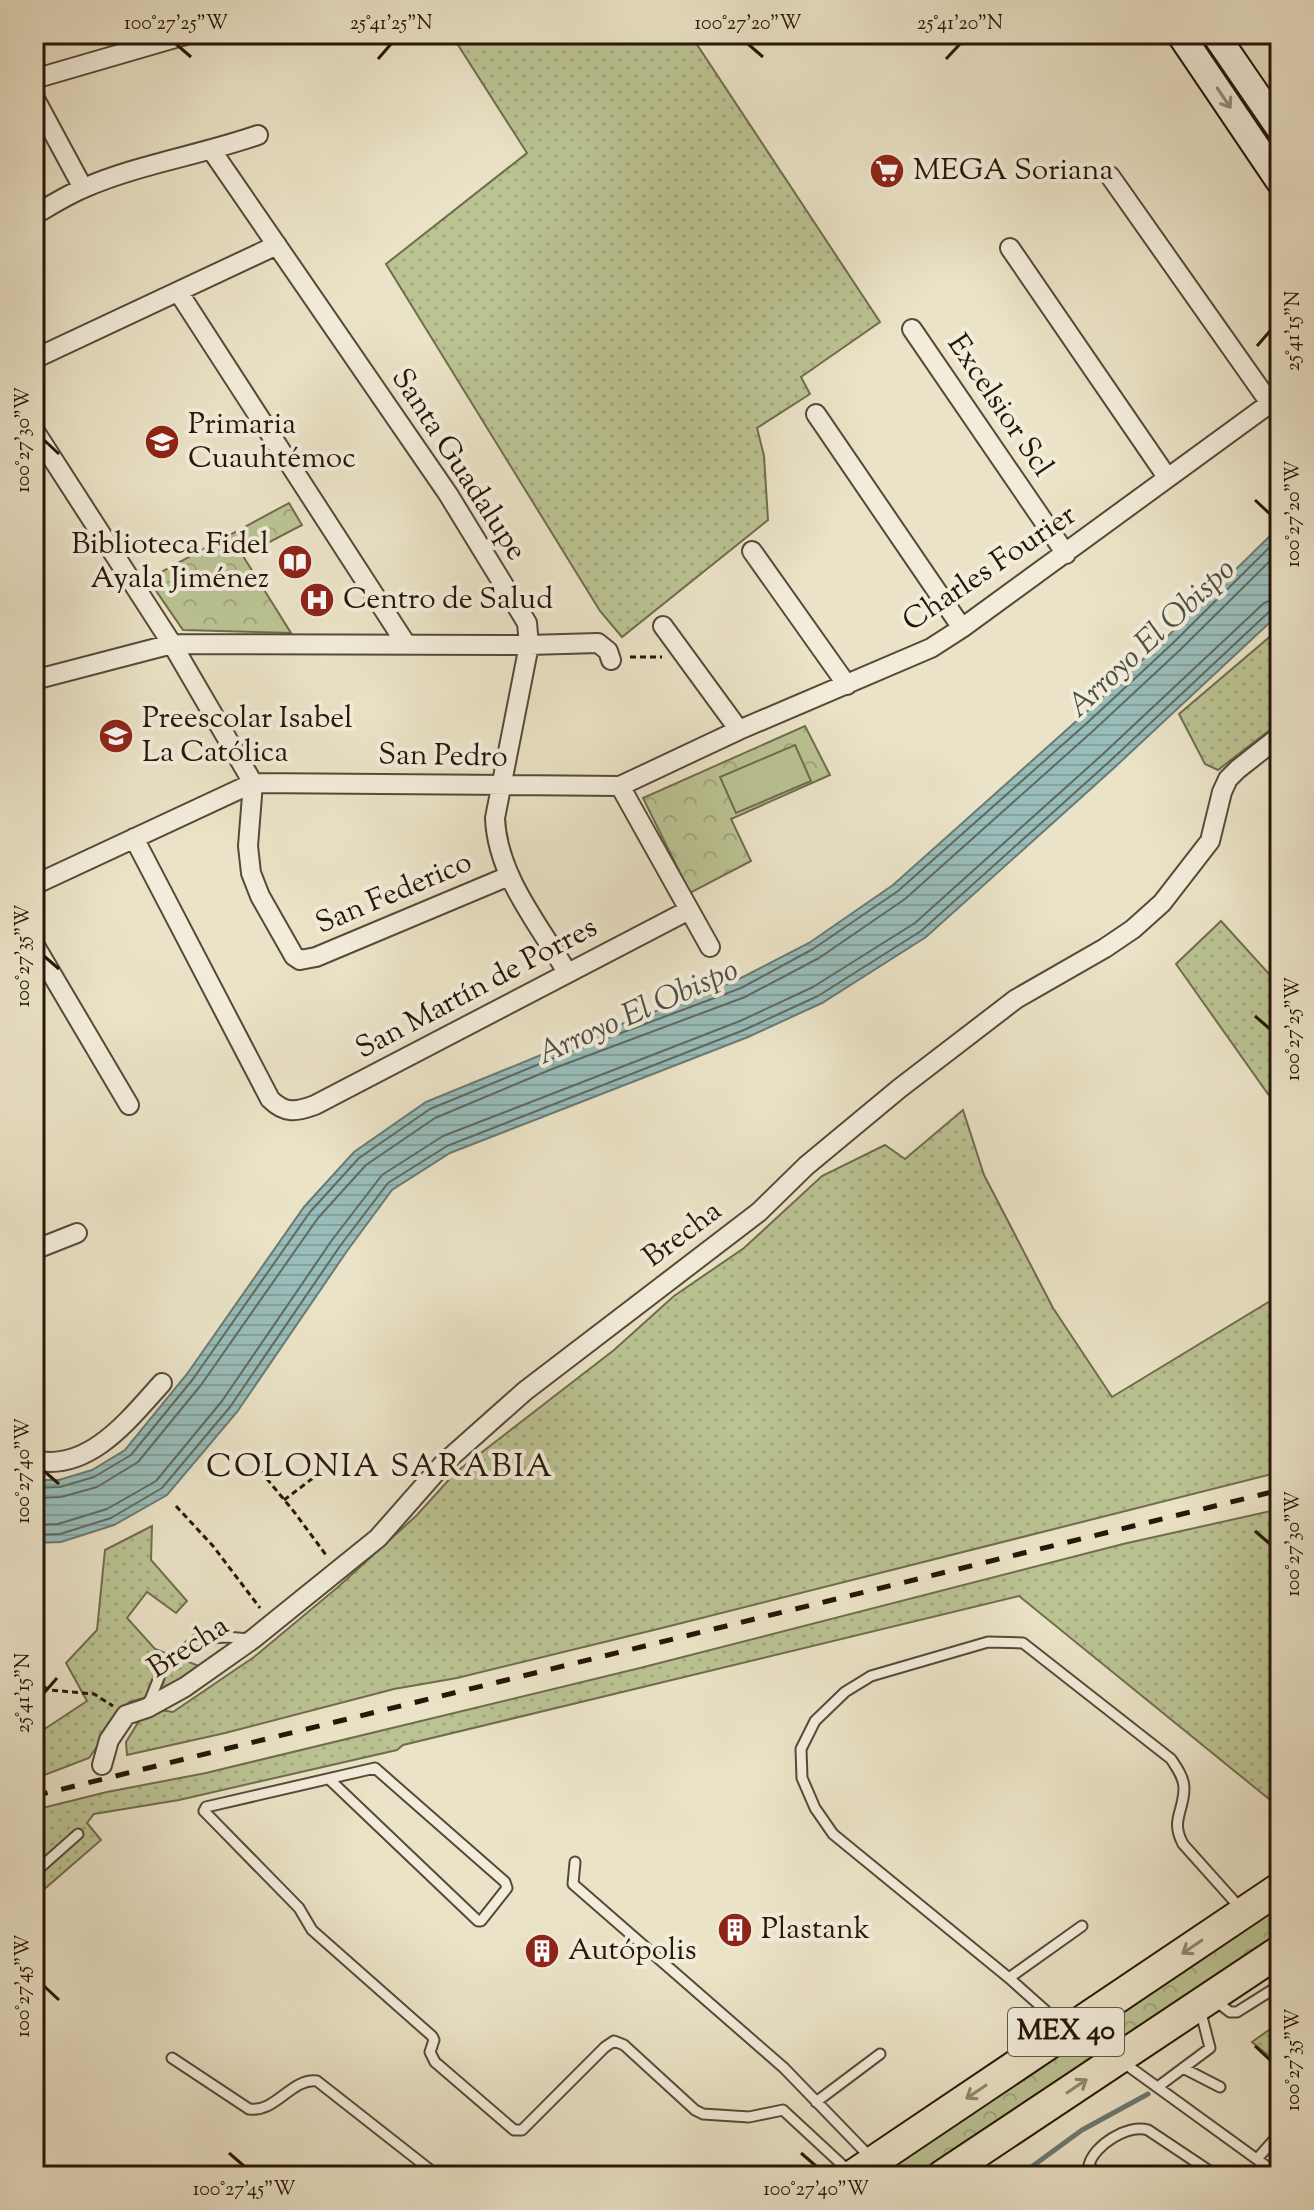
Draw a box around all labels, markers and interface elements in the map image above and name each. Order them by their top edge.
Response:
text: 100°27'25"W [124,10,228,39]
text: 25°41'25"N [350,10,432,39]
text: 100°27'20"W [695,10,801,39]
text: 25°41'20"N [917,10,1003,39]
one-way arrow [1216,87,1232,109]
place label: MEGA Soriana [913,150,1114,193]
supermarket icon: MEGA Soriana [868,152,906,190]
text: 25°41'15"N [1280,291,1309,371]
street label: Excelsior Scl [935,326,1063,486]
street label: Santa Guadalupe [380,360,536,570]
text: 100°27'30"W [10,387,39,493]
place label: Primaria Cuauhtémoc [188,404,356,481]
school or university icon: Primaria Cuauhtémoc [143,423,181,461]
text: 100°27'20"W [1280,461,1309,567]
street label: Charles Fourier [895,495,1085,643]
place label: Biblioteca Fidel Ayala Jiménez [71,524,269,601]
library icon: Biblioteca Fidel Ayala Jiménez [276,543,314,581]
water label: Arroyo El Obispo [1057,548,1247,730]
place label: Centro de Salud [343,579,553,622]
hospital icon: Centro de Salud [298,581,336,619]
place label: Preescolar Isabel La Católica [142,698,353,775]
school or university icon: Preescolar Isabel La Católica [97,717,135,755]
street label: San Pedro [378,734,508,780]
street label: San Federico [309,842,479,946]
text: 100°27'35"W [10,905,39,1007]
street label: San Martín de Porres [348,907,606,1071]
water label: Arroyo El Obispo [530,948,746,1078]
text: 100°27'25"W [1280,977,1309,1081]
street label: Brecha [635,1191,732,1279]
text: 100°27'40"W [10,1418,39,1524]
district label: COLONIA SARABIA [206,1445,554,1491]
text: 100°27'30"W [1280,1491,1309,1597]
street label: Brecha [140,1606,238,1690]
text: 25°41'15"N [10,1653,39,1733]
place label: Plastank [761,1909,870,1952]
building icon: Plastank [716,1911,754,1949]
place label: Autópolis [568,1930,697,1973]
building icon: Autópolis [523,1932,561,1970]
text: 100°27'45"W [10,1935,39,2037]
one-way arrow [1181,1939,1204,1955]
road number: MEX 40 [1008,2008,1124,2056]
text: 100°27'35"W [1280,2009,1309,2111]
one-way arrow [1065,2078,1088,2094]
one-way arrow [966,2084,988,2101]
text: 100°27'45"W [193,2176,295,2205]
text: 100°27'40"W [763,2176,869,2205]

